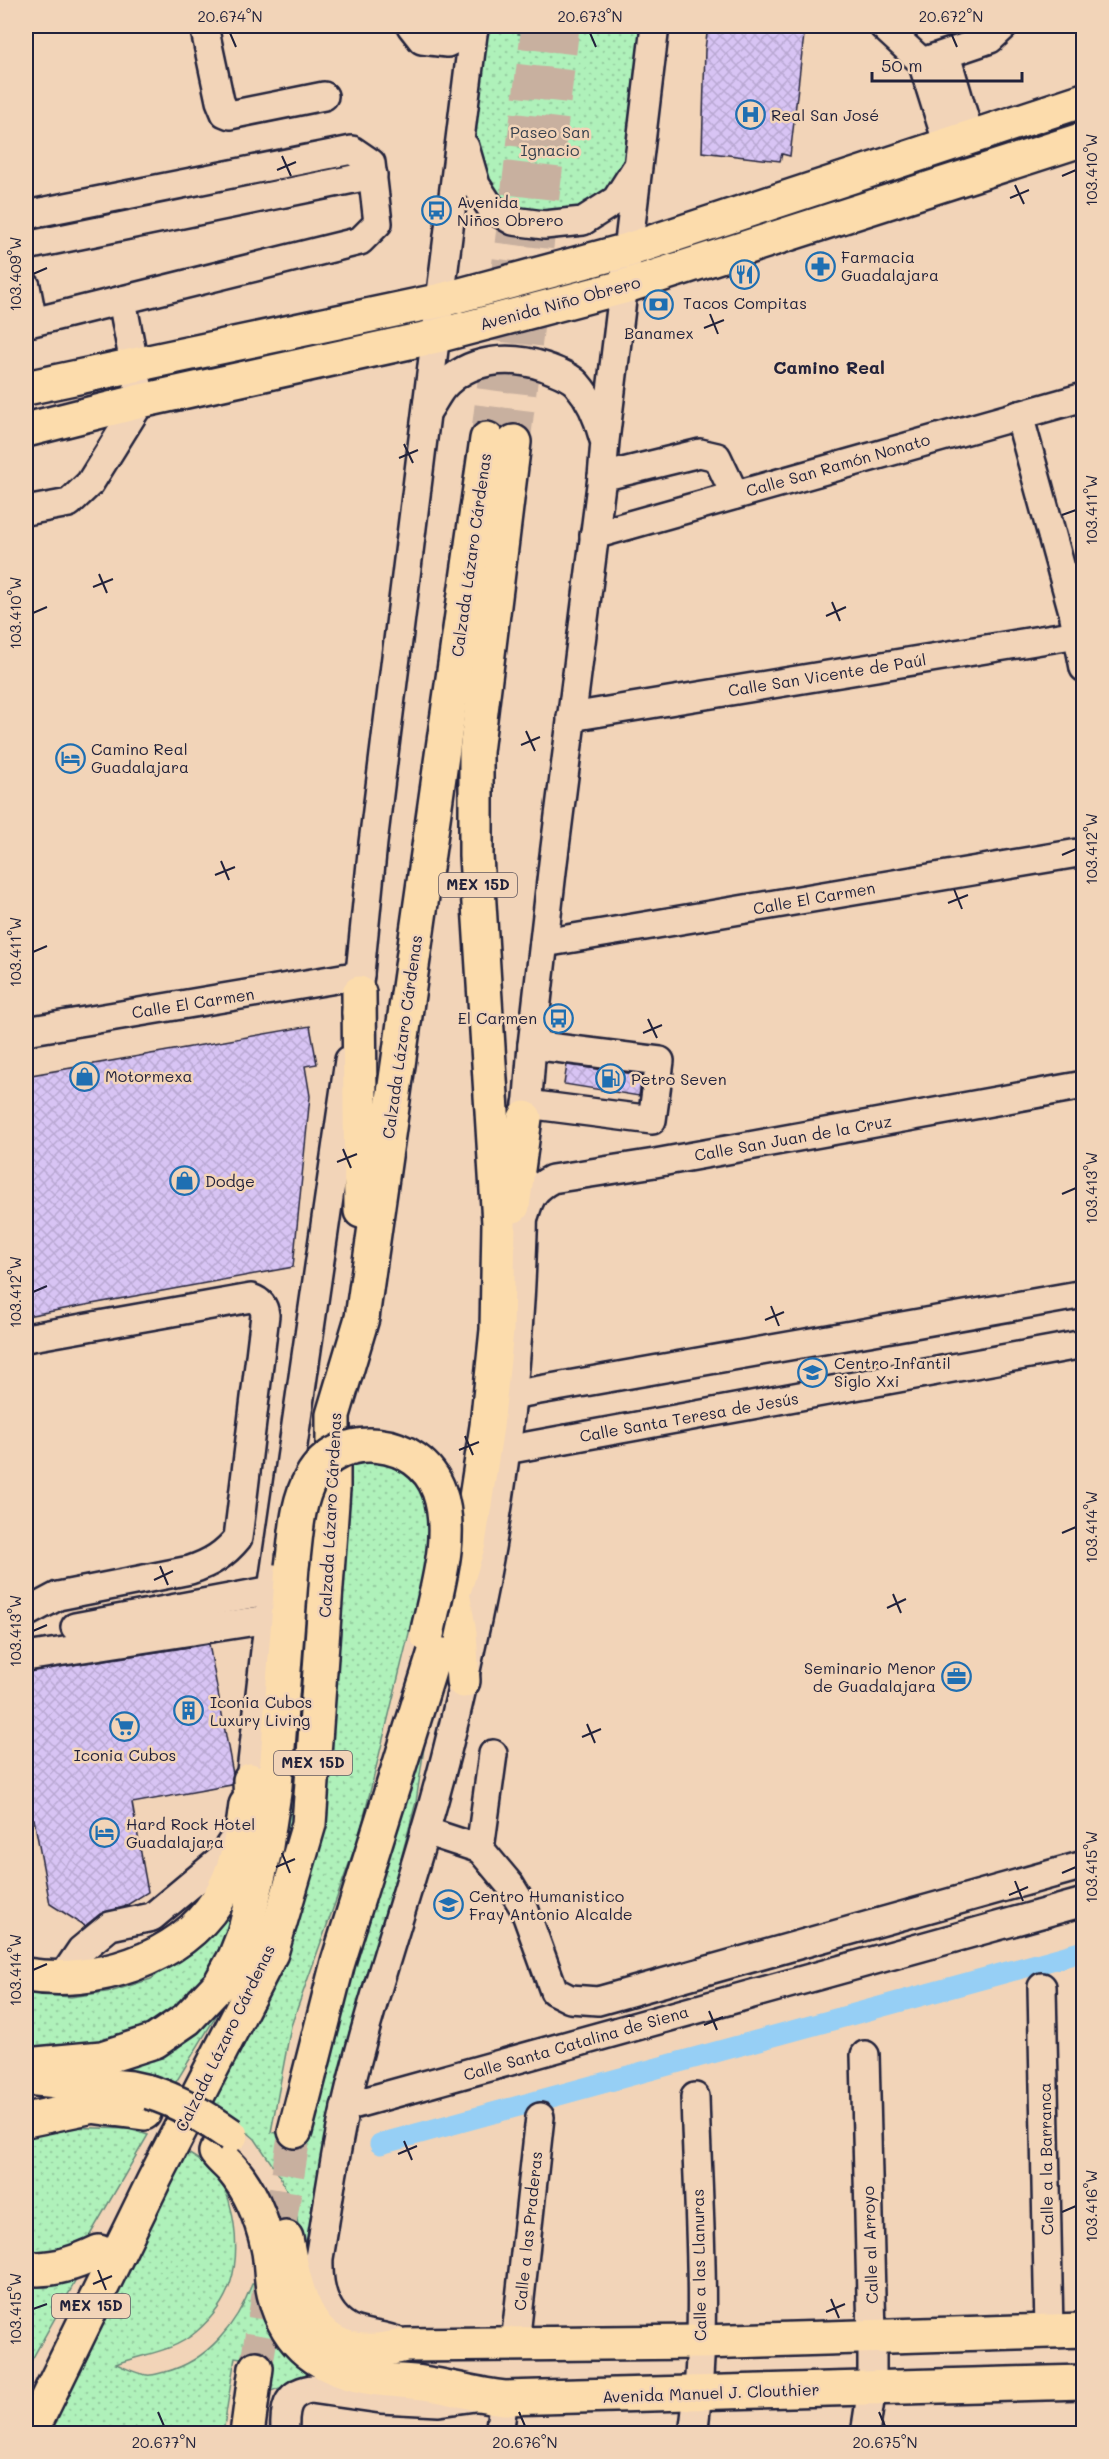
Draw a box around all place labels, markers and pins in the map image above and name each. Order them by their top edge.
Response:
hospital icon: Real San José [734,99,766,131]
place label: Real San José [771,104,879,125]
place label: Avenida Niños Obrero [457,191,563,230]
bus stop icon: Avenida Niños Obrero [420,195,452,227]
place label: Farmacia Guadalajara [841,246,939,285]
pharmacy icon: Farmacia Guadalajara [804,250,836,282]
restaurant icon: Tacos Compitas [729,259,761,291]
bank icon: Banamex [643,289,675,321]
place label: Tacos Compitas [683,292,807,313]
place label: Banamex [624,322,694,343]
place label: Camino Real Guadalajara [91,738,189,777]
hotel icon: Camino Real Guadalajara [54,742,86,774]
bus stop icon: El Carmen [542,1002,574,1034]
place label: El Carmen [458,1007,537,1028]
shop icon: Motormexa [68,1060,100,1092]
fuel station icon: Petro Seven [594,1063,626,1095]
place label: Motormexa [105,1065,193,1086]
place label: Petro Seven [631,1068,727,1089]
shop icon: Dodge [168,1165,200,1197]
place label: Dodge [205,1170,255,1191]
place label: Centro Infantil Siglo Xxi [834,1352,951,1391]
school or university icon: Centro Infantil Siglo Xxi [797,1356,829,1388]
place label: Seminario Menor de Guadalajara [804,1657,936,1696]
office icon: Seminario Menor de Guadalajara [941,1661,973,1693]
place label: Iconia Cubos Luxury Living [210,1691,312,1730]
building icon: Iconia Cubos Luxury Living [173,1695,205,1727]
supermarket icon: Iconia Cubos [109,1711,141,1743]
place label: Iconia Cubos [74,1744,176,1765]
place label: Hard Rock Hotel Guadalajara [126,1813,255,1852]
hotel icon: Hard Rock Hotel Guadalajara [89,1817,121,1849]
place label: Centro Humanistico Fray Antonio Alcalde [469,1885,633,1924]
school or university icon: Centro Humanistico Fray Antonio Alcalde [432,1889,464,1921]

